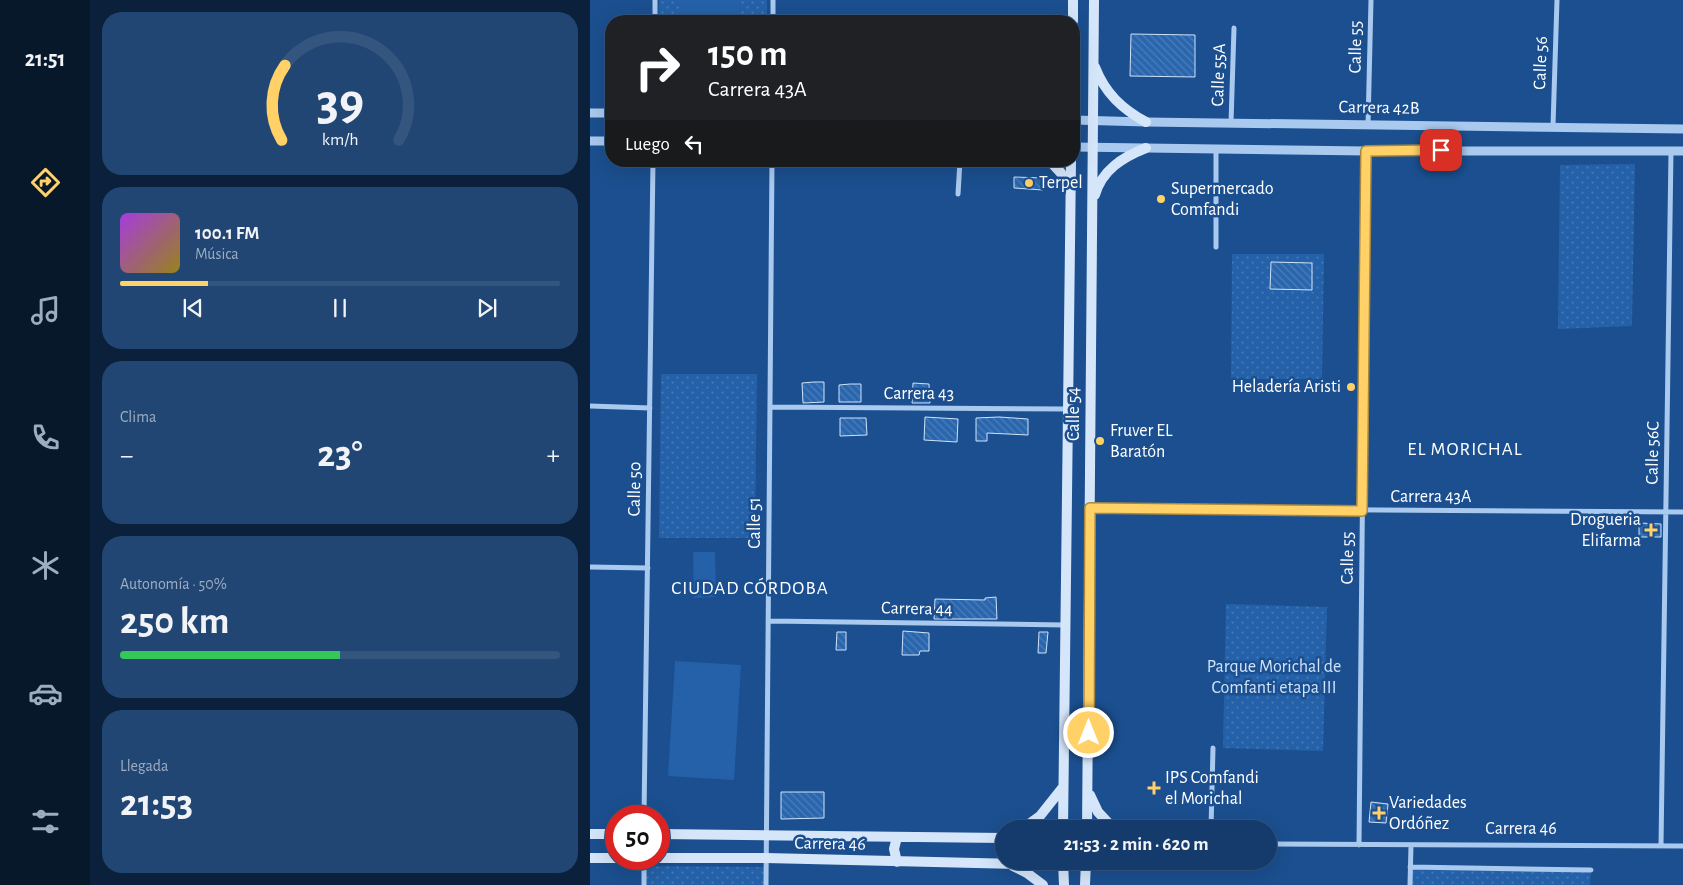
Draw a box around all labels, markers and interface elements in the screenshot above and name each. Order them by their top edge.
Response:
street label: Calle 55 [1347,20,1365,74]
icon: right [625,35,690,100]
street label: Calle 56 [1531,36,1551,90]
text: 150 m [708,37,788,72]
street label: Calle 55A [1209,42,1229,107]
text: 21:51 [25,48,65,70]
text: 39 [316,77,364,129]
text: Carrera 43A [708,78,807,100]
street label: Carrera 42B [1338,98,1420,118]
pin [1420,129,1462,171]
icon: left [680,130,708,158]
text: km/h [322,131,358,149]
text: Luego [625,135,670,154]
icon: arrive [1427,136,1455,164]
icon: directions [28,165,63,200]
place label: Terpel [1039,174,1083,192]
marker: Terpel [1023,177,1035,189]
place label: Supermercado Comfandi [1171,180,1274,219]
marker: Supermercado Comfandi [1155,193,1167,205]
text: 100.1 FM [195,224,259,243]
text: Música [195,246,239,262]
icon: music [28,293,63,328]
icon: previous [179,294,207,322]
icon: pause [326,294,354,322]
icon: next [473,294,501,322]
place label: Heladería Aristi [1232,378,1341,396]
marker: Heladería Aristi [1345,381,1357,393]
street label: Carrera 43 [884,385,954,403]
street label: Calle 54 [1065,387,1083,441]
text: Clima [120,409,156,425]
icon: phone [28,420,63,455]
street label: Calle 56C [1643,421,1663,485]
place label: Fruver EL Baratón [1110,422,1173,461]
marker: Fruver EL Baratón [1094,435,1106,447]
text: 23° [317,436,363,474]
district label: EL MORICHAL [1407,440,1523,459]
text: − [120,442,133,470]
text: + [547,442,560,470]
street label: Calle 50 [626,461,644,517]
street label: Carrera 43A [1391,488,1472,506]
street label: Calle 51 [746,497,764,549]
place label: Drogueria Elifarma [1570,511,1641,550]
marker: Drogueria Elifarma [1645,524,1657,536]
street label: Calle 55 [1339,531,1357,585]
icon: climate [28,548,63,583]
text: Autonomía · 50% [120,576,227,592]
district label: CIUDAD CÓRDOBA [671,577,829,598]
street label: Carrera 44 [881,599,953,619]
text: 250 km [120,603,229,641]
park label: Parque Morichal de Comfanti etapa III [1207,658,1341,697]
icon: car [28,676,63,711]
position arrow [1062,706,1114,758]
text: Llegada [120,758,168,774]
place label: IPS Comfandi el Morichal [1165,769,1259,808]
marker: IPS Comfandi el Morichal [1147,781,1161,795]
text: 21:53 [120,785,193,823]
place label: Variedades Ordóñez [1389,794,1467,833]
icon: filters [28,804,63,839]
speed limit sign: 50 [605,805,670,870]
marker: Variedades Ordóñez [1373,807,1385,819]
street label: Carrera 46 [1485,820,1557,838]
street label: Carrera 46 [794,834,866,854]
text: 21:53 · 2 min · 620 m [1063,835,1209,854]

